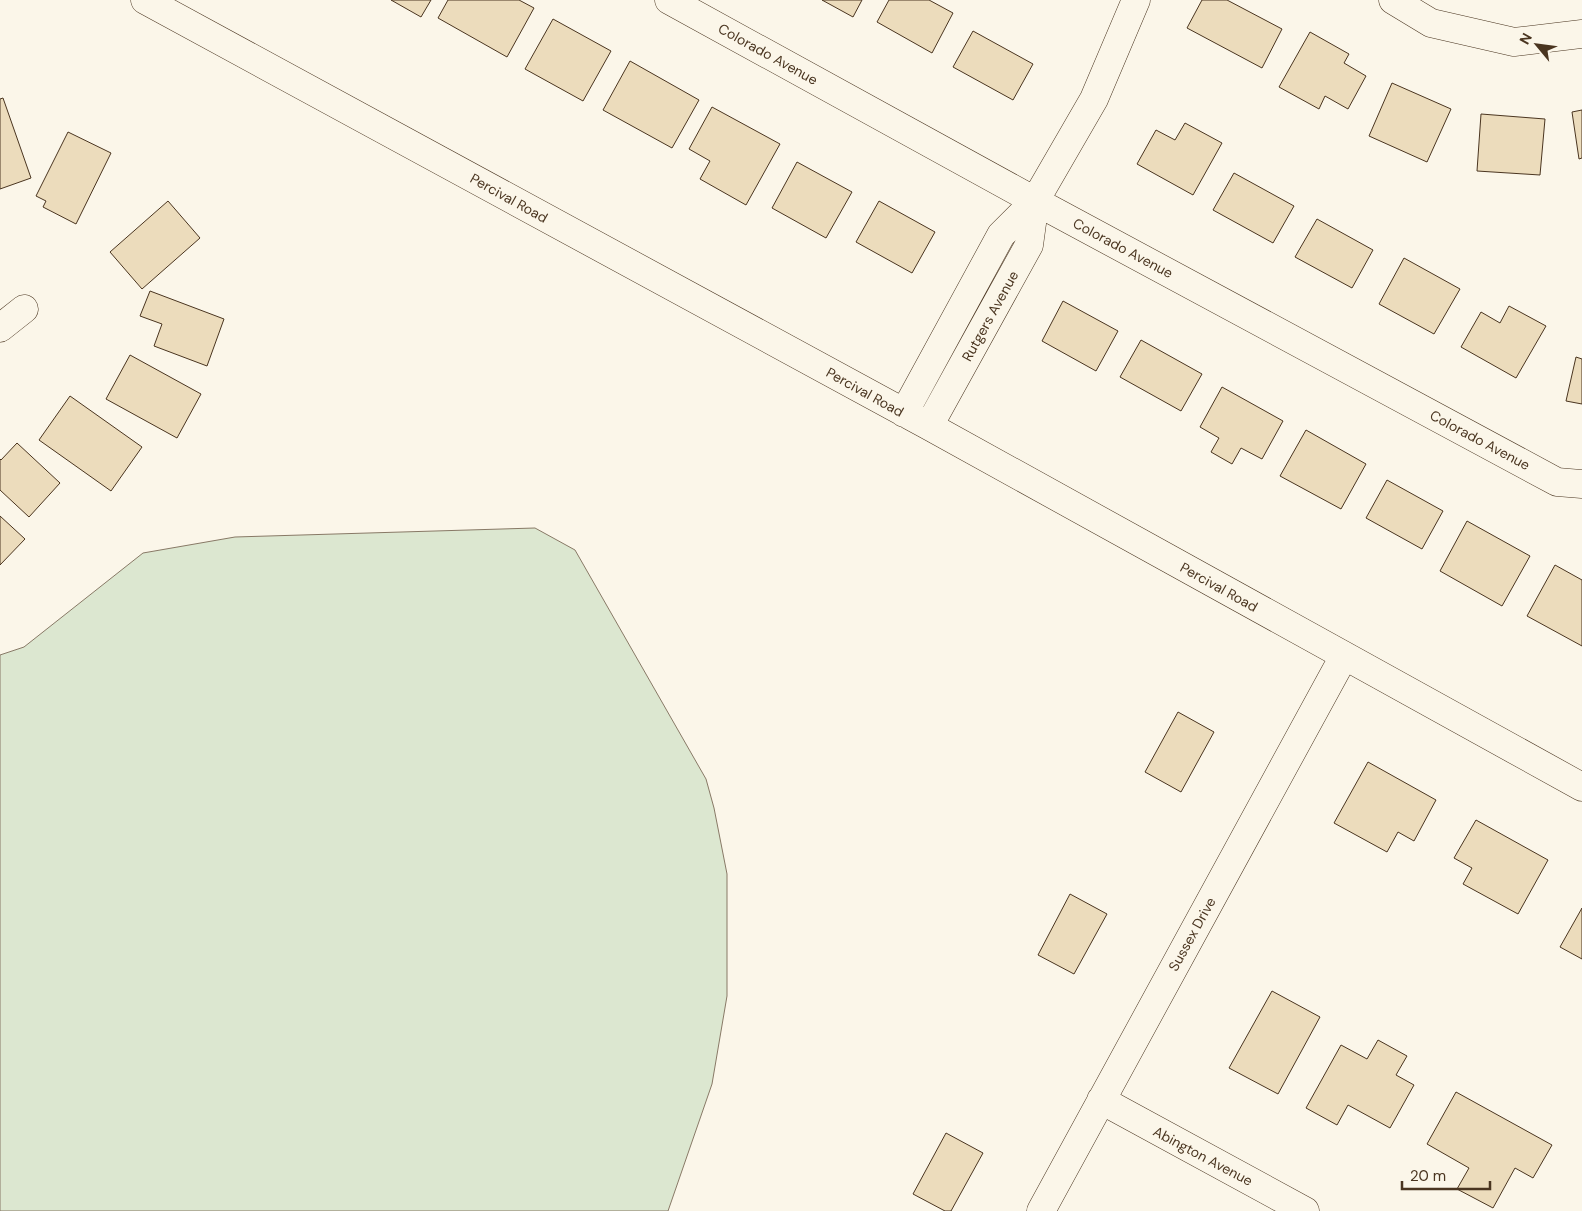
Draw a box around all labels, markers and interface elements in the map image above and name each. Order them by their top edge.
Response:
street label: Colorado Avenue [715,19,821,89]
north arrow [1512,20,1562,70]
text: N [1515,30,1536,48]
street label: Percival Road [467,169,551,227]
street label: Colorado Avenue [1070,214,1176,282]
street label: Rutgers Avenue [958,268,1022,364]
street label: Percival Road [823,363,907,421]
street label: Colorado Avenue [1427,406,1533,474]
street label: Percival Road [1177,558,1261,616]
street label: Sussex Drive [1164,894,1220,974]
street label: Abington Avenue [1150,1122,1256,1190]
scale bar [1402,1158,1490,1190]
text: 20 m [1410,1166,1446,1186]

